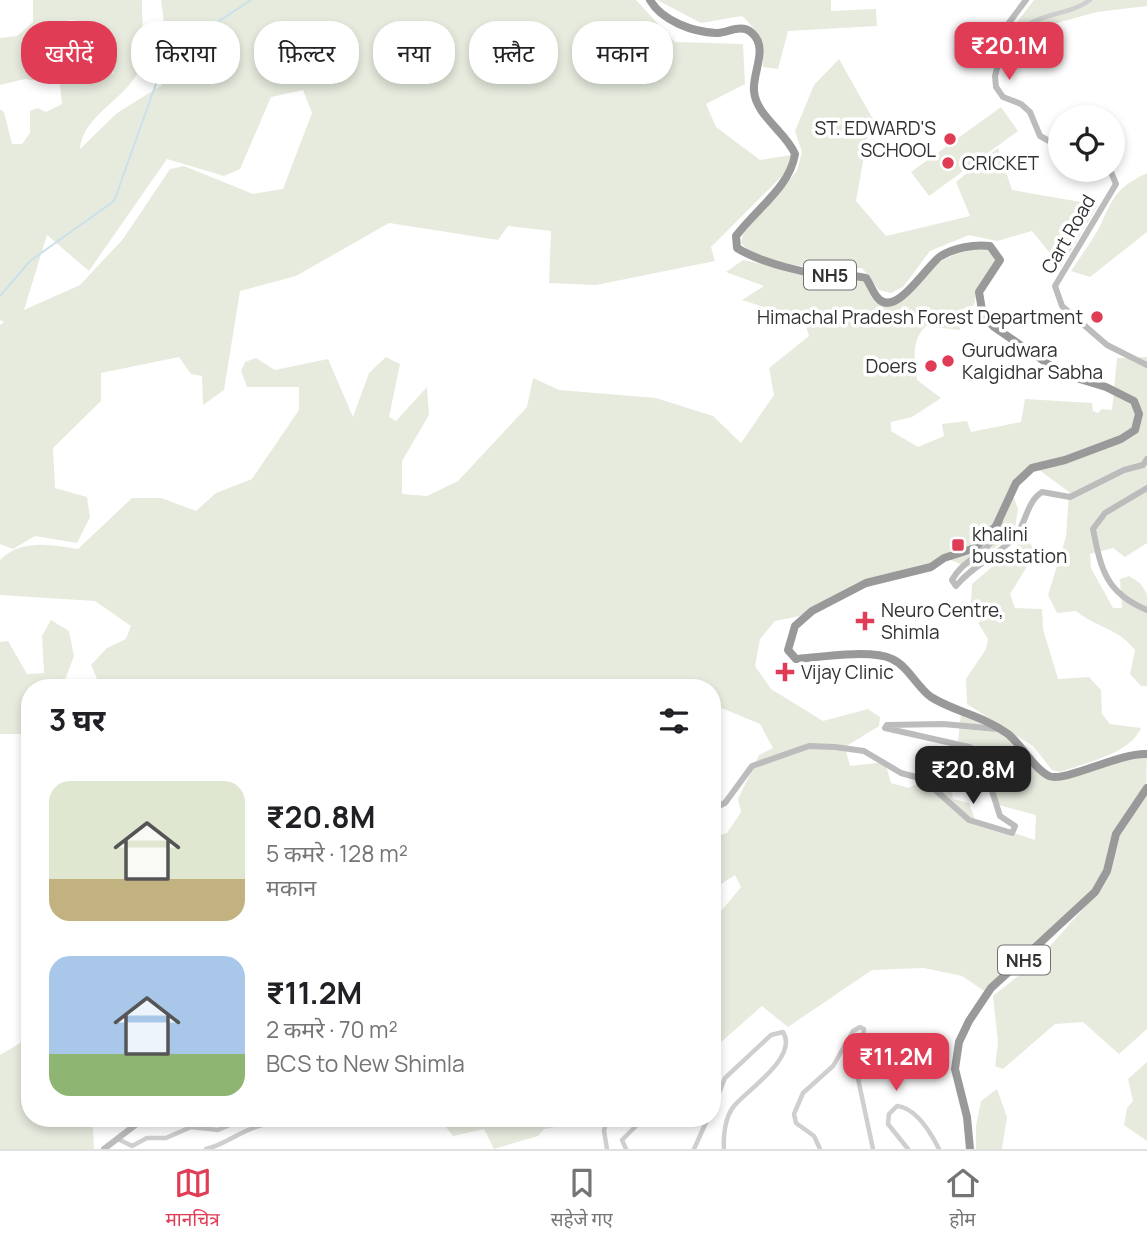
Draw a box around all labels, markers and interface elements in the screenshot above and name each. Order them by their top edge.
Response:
chip: खरीदें [21,21,117,84]
chip: किराया [131,21,240,84]
chip: फ़िल्टर [254,21,359,84]
chip: नया [373,21,455,84]
chip: फ़्लैट [469,21,558,84]
chip: मकान [572,21,673,84]
pin: ₹20.1M [952,22,1066,82]
text: ₹20.1M [970,29,1048,61]
map controls [1048,105,1125,182]
button: locate [1048,105,1125,182]
place label: ST. EDWARD'S SCHOOL [815,115,936,163]
marker: ST. EDWARD'S SCHOOL [942,131,958,147]
place label: CRICKET [962,150,1040,176]
marker: CRICKET [940,155,956,171]
street label: Cart Road [1035,190,1101,278]
road number: NH5 [804,260,856,290]
place label: Himachal Pradesh Forest Department [757,304,1083,330]
marker: Himachal Pradesh Forest Department [1089,309,1105,325]
place label: Gurudwara Kalgidhar Sabha [962,337,1103,385]
place label: Doers [865,353,917,379]
marker: Gurudwara Kalgidhar Sabha [940,353,956,369]
marker: Doers [923,358,939,374]
place label: khalini busstation [972,521,1067,569]
marker: khalini busstation [950,537,966,553]
place label: Neuro Centre, Shimla [881,597,1004,645]
marker: Neuro Centre, Shimla [855,611,875,631]
place label: Vijay Clinic [801,659,894,685]
marker: Vijay Clinic [775,662,795,682]
text: 3 घर [49,699,105,740]
icon: filters [655,702,693,740]
pin: ₹20.8M [916,746,1030,806]
text: ₹20.8M [931,753,1015,785]
text: ₹20.8M [266,796,375,837]
icon: home [105,809,189,893]
text: 5 कमरे · 128 m² [266,837,408,869]
text: मकान [266,871,316,903]
road number: NH5 [998,945,1050,974]
text: ₹11.2M [266,972,362,1013]
icon: home [105,984,189,1068]
text: 2 कमरे · 70 m² [266,1013,398,1045]
pin: ₹11.2M [839,1034,953,1093]
text: ₹11.2M [859,1040,933,1072]
text: BCS to New Shimla [266,1047,465,1079]
tab: मानचित्र [165,1164,220,1234]
tab: सहेजे गए [551,1164,613,1234]
tab: होम [944,1164,982,1234]

